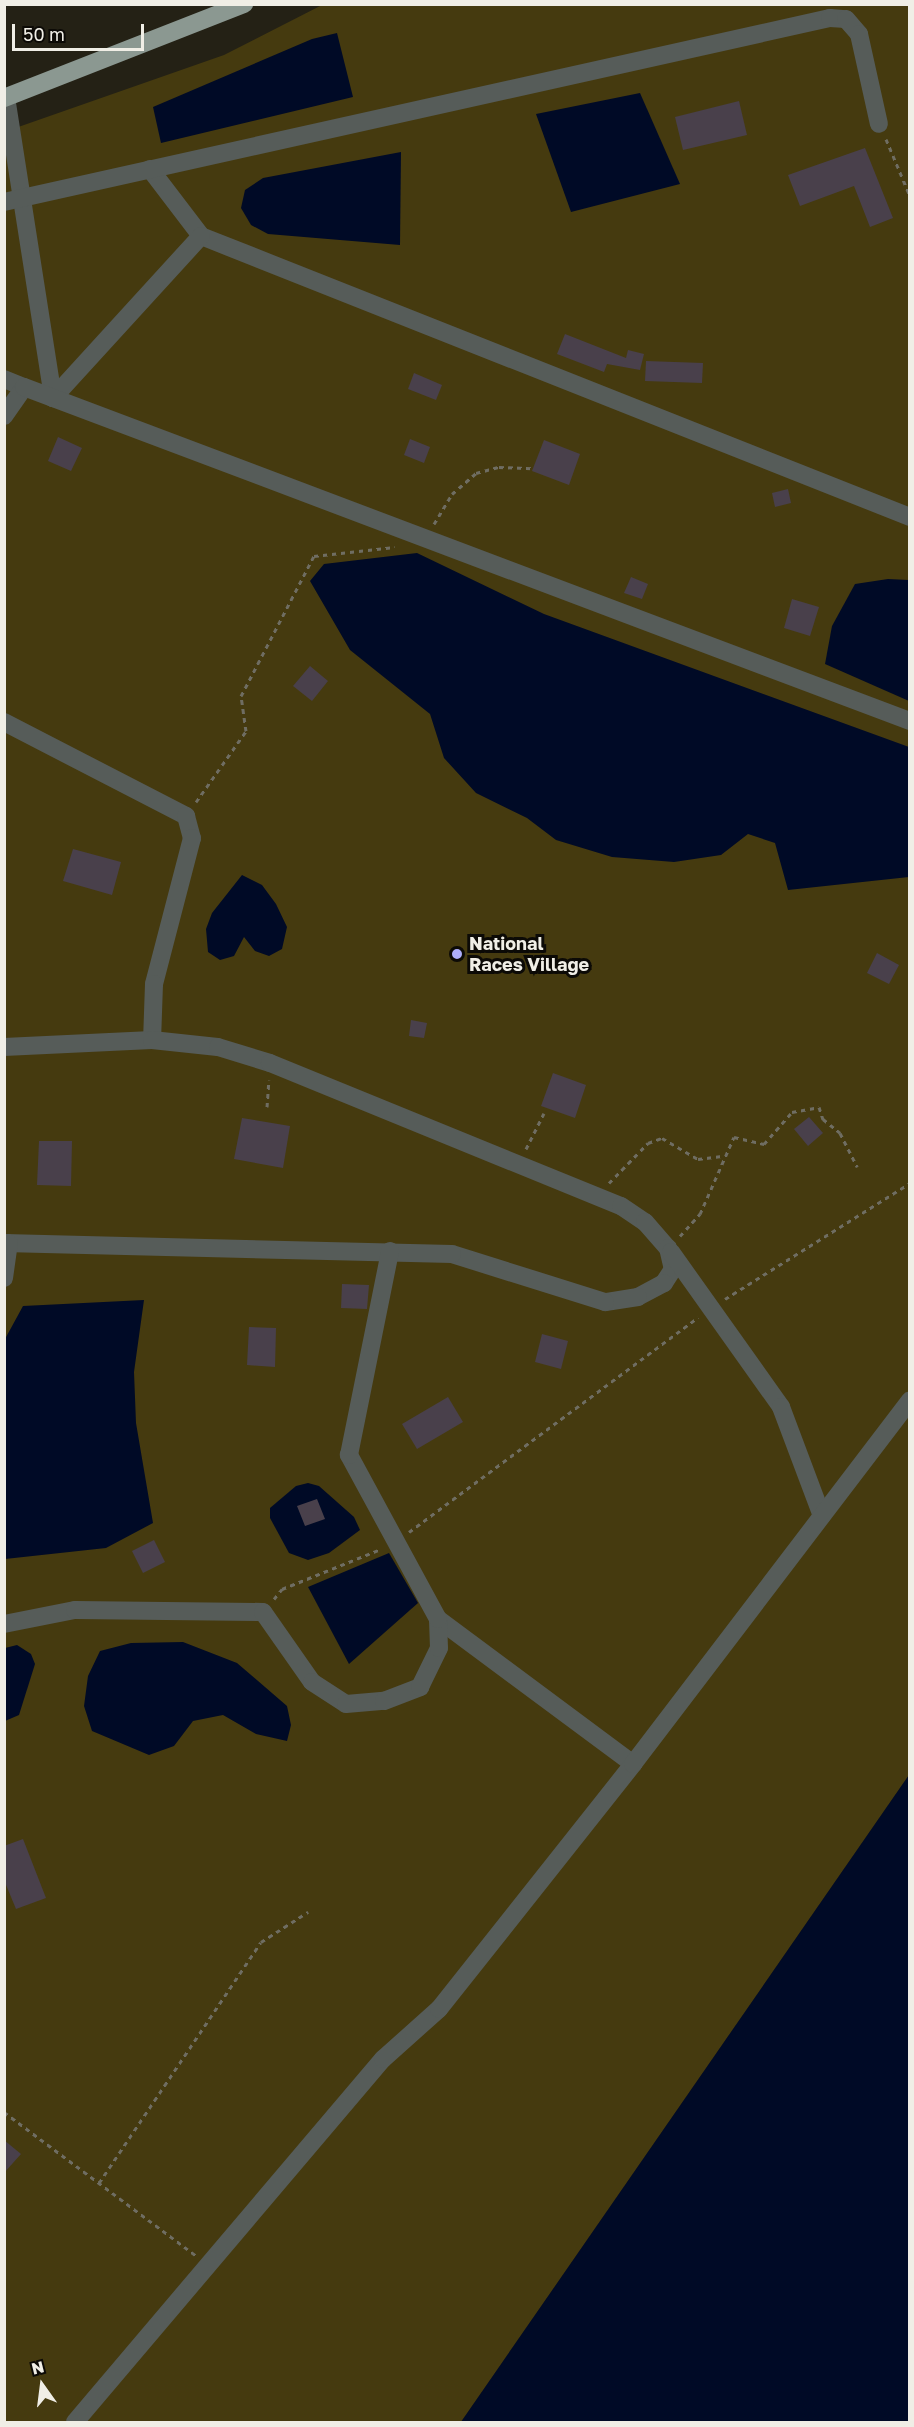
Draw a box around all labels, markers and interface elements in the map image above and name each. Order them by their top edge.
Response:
scale bar [15,12,147,50]
text: 50 m [23,23,65,45]
place label: National Races Village [469,933,589,976]
marker: National Races Village [450,947,464,961]
north arrow [12,2355,72,2415]
text: N [29,2356,46,2379]

